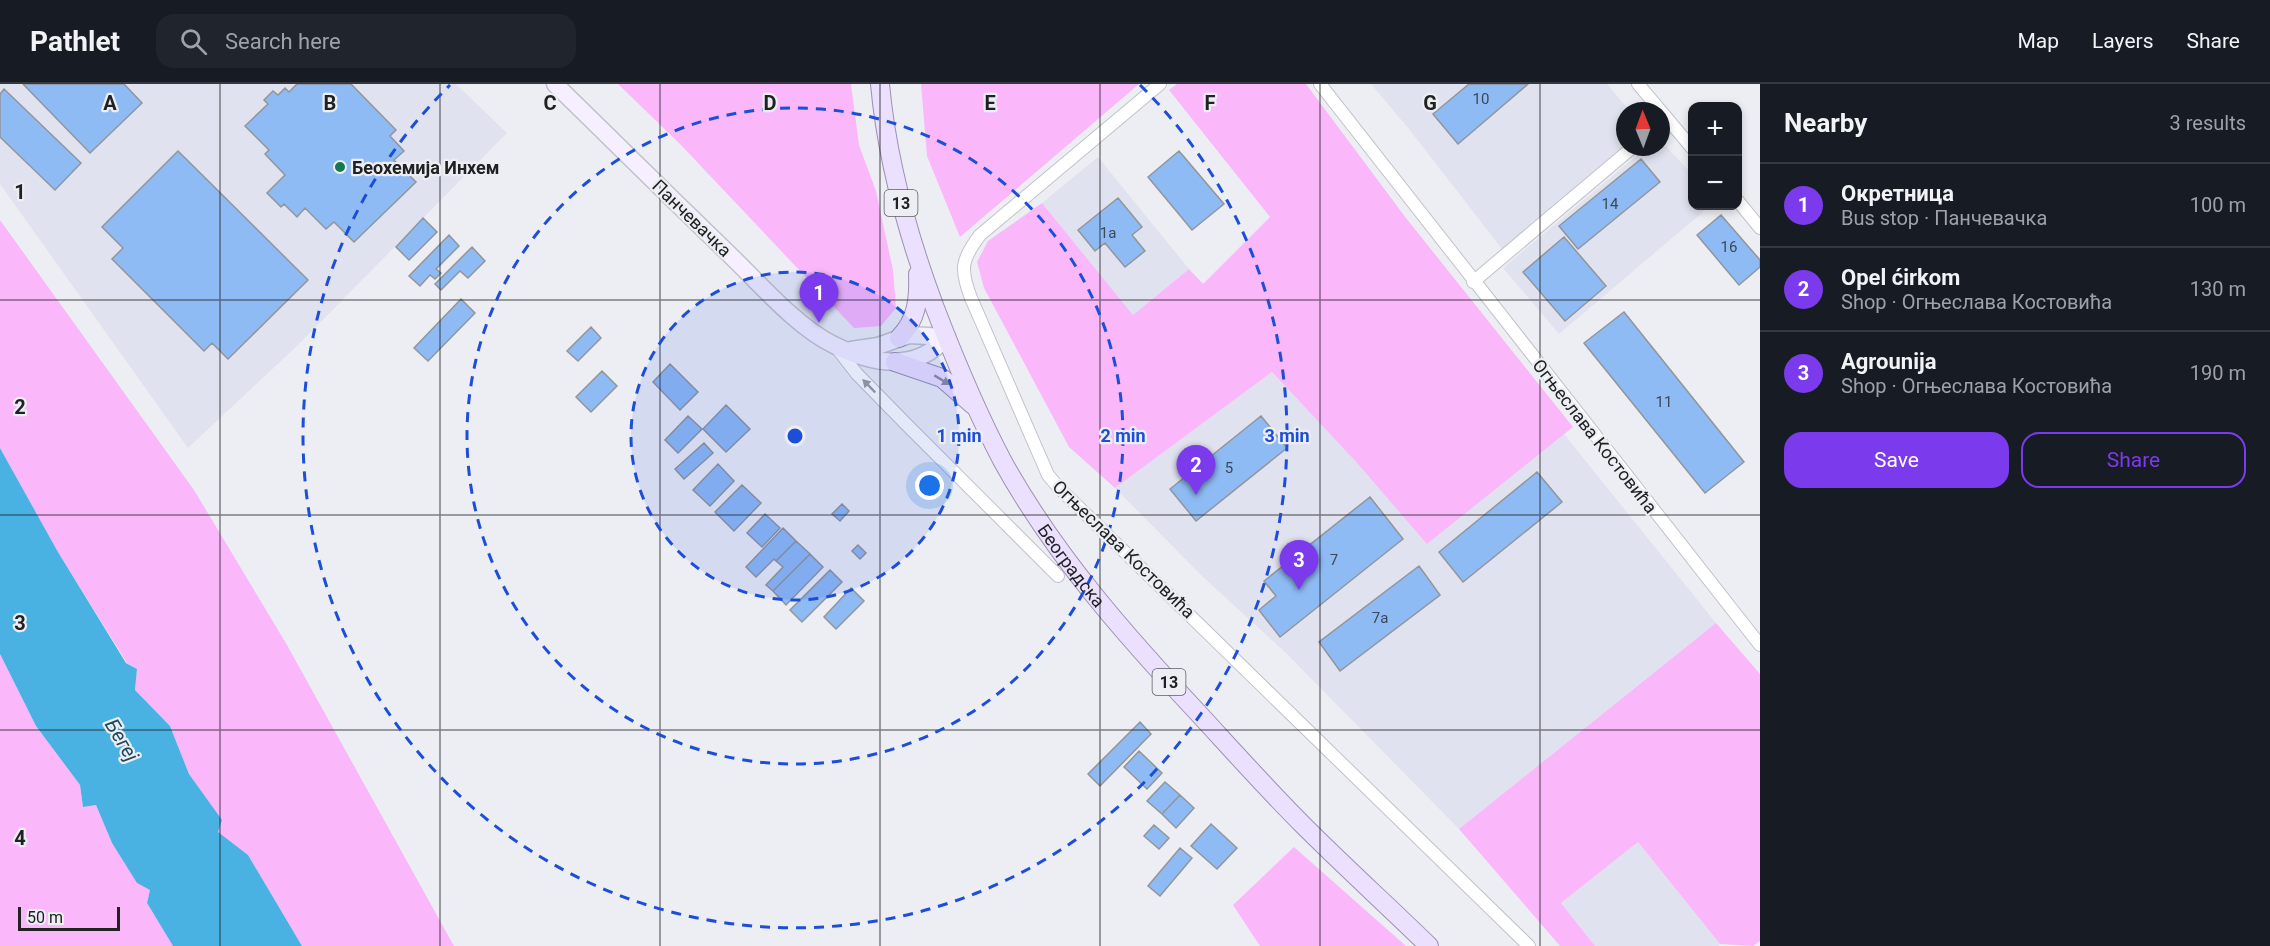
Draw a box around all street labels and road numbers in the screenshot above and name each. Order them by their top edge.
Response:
street label: Панчевачка [648,175,736,261]
road number: 13 [884,190,918,216]
street label: Огњеслава Костовића [1528,355,1662,517]
street label: Огњеслава Костовића [1049,476,1199,622]
street label: Београдска [1034,520,1110,611]
road number: 13 [1152,669,1186,695]

